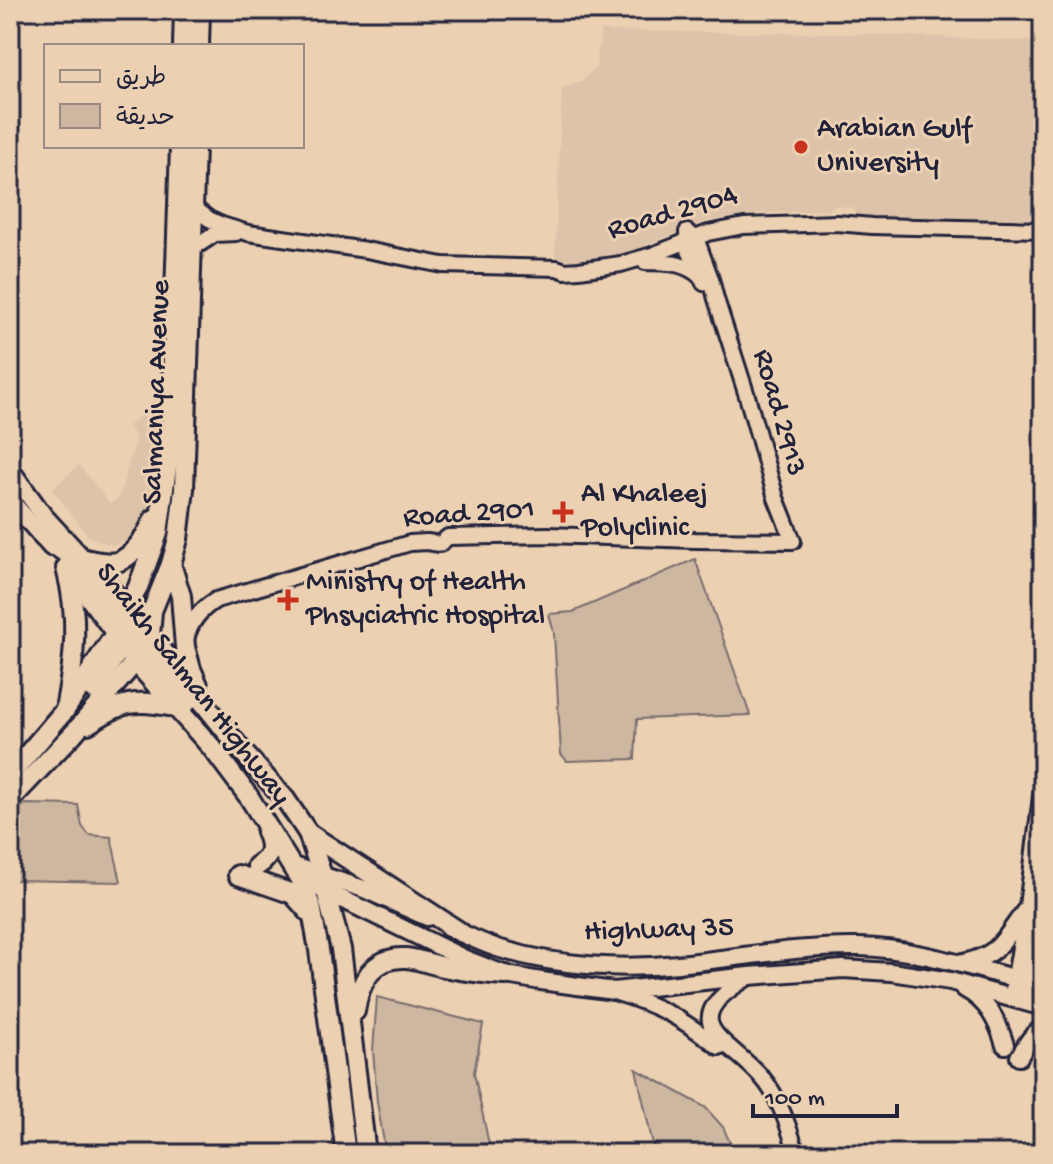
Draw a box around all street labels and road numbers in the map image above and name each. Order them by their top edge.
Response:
street label: Road 2904 [604,179,742,249]
street label: Salmaniya Avenue [137,279,179,505]
street label: Road 2913 [743,346,813,480]
street label: Road 2901 [402,493,536,537]
street label: Shaikh Salman Highway [87,557,298,813]
street label: Highway 35 [583,911,735,951]

